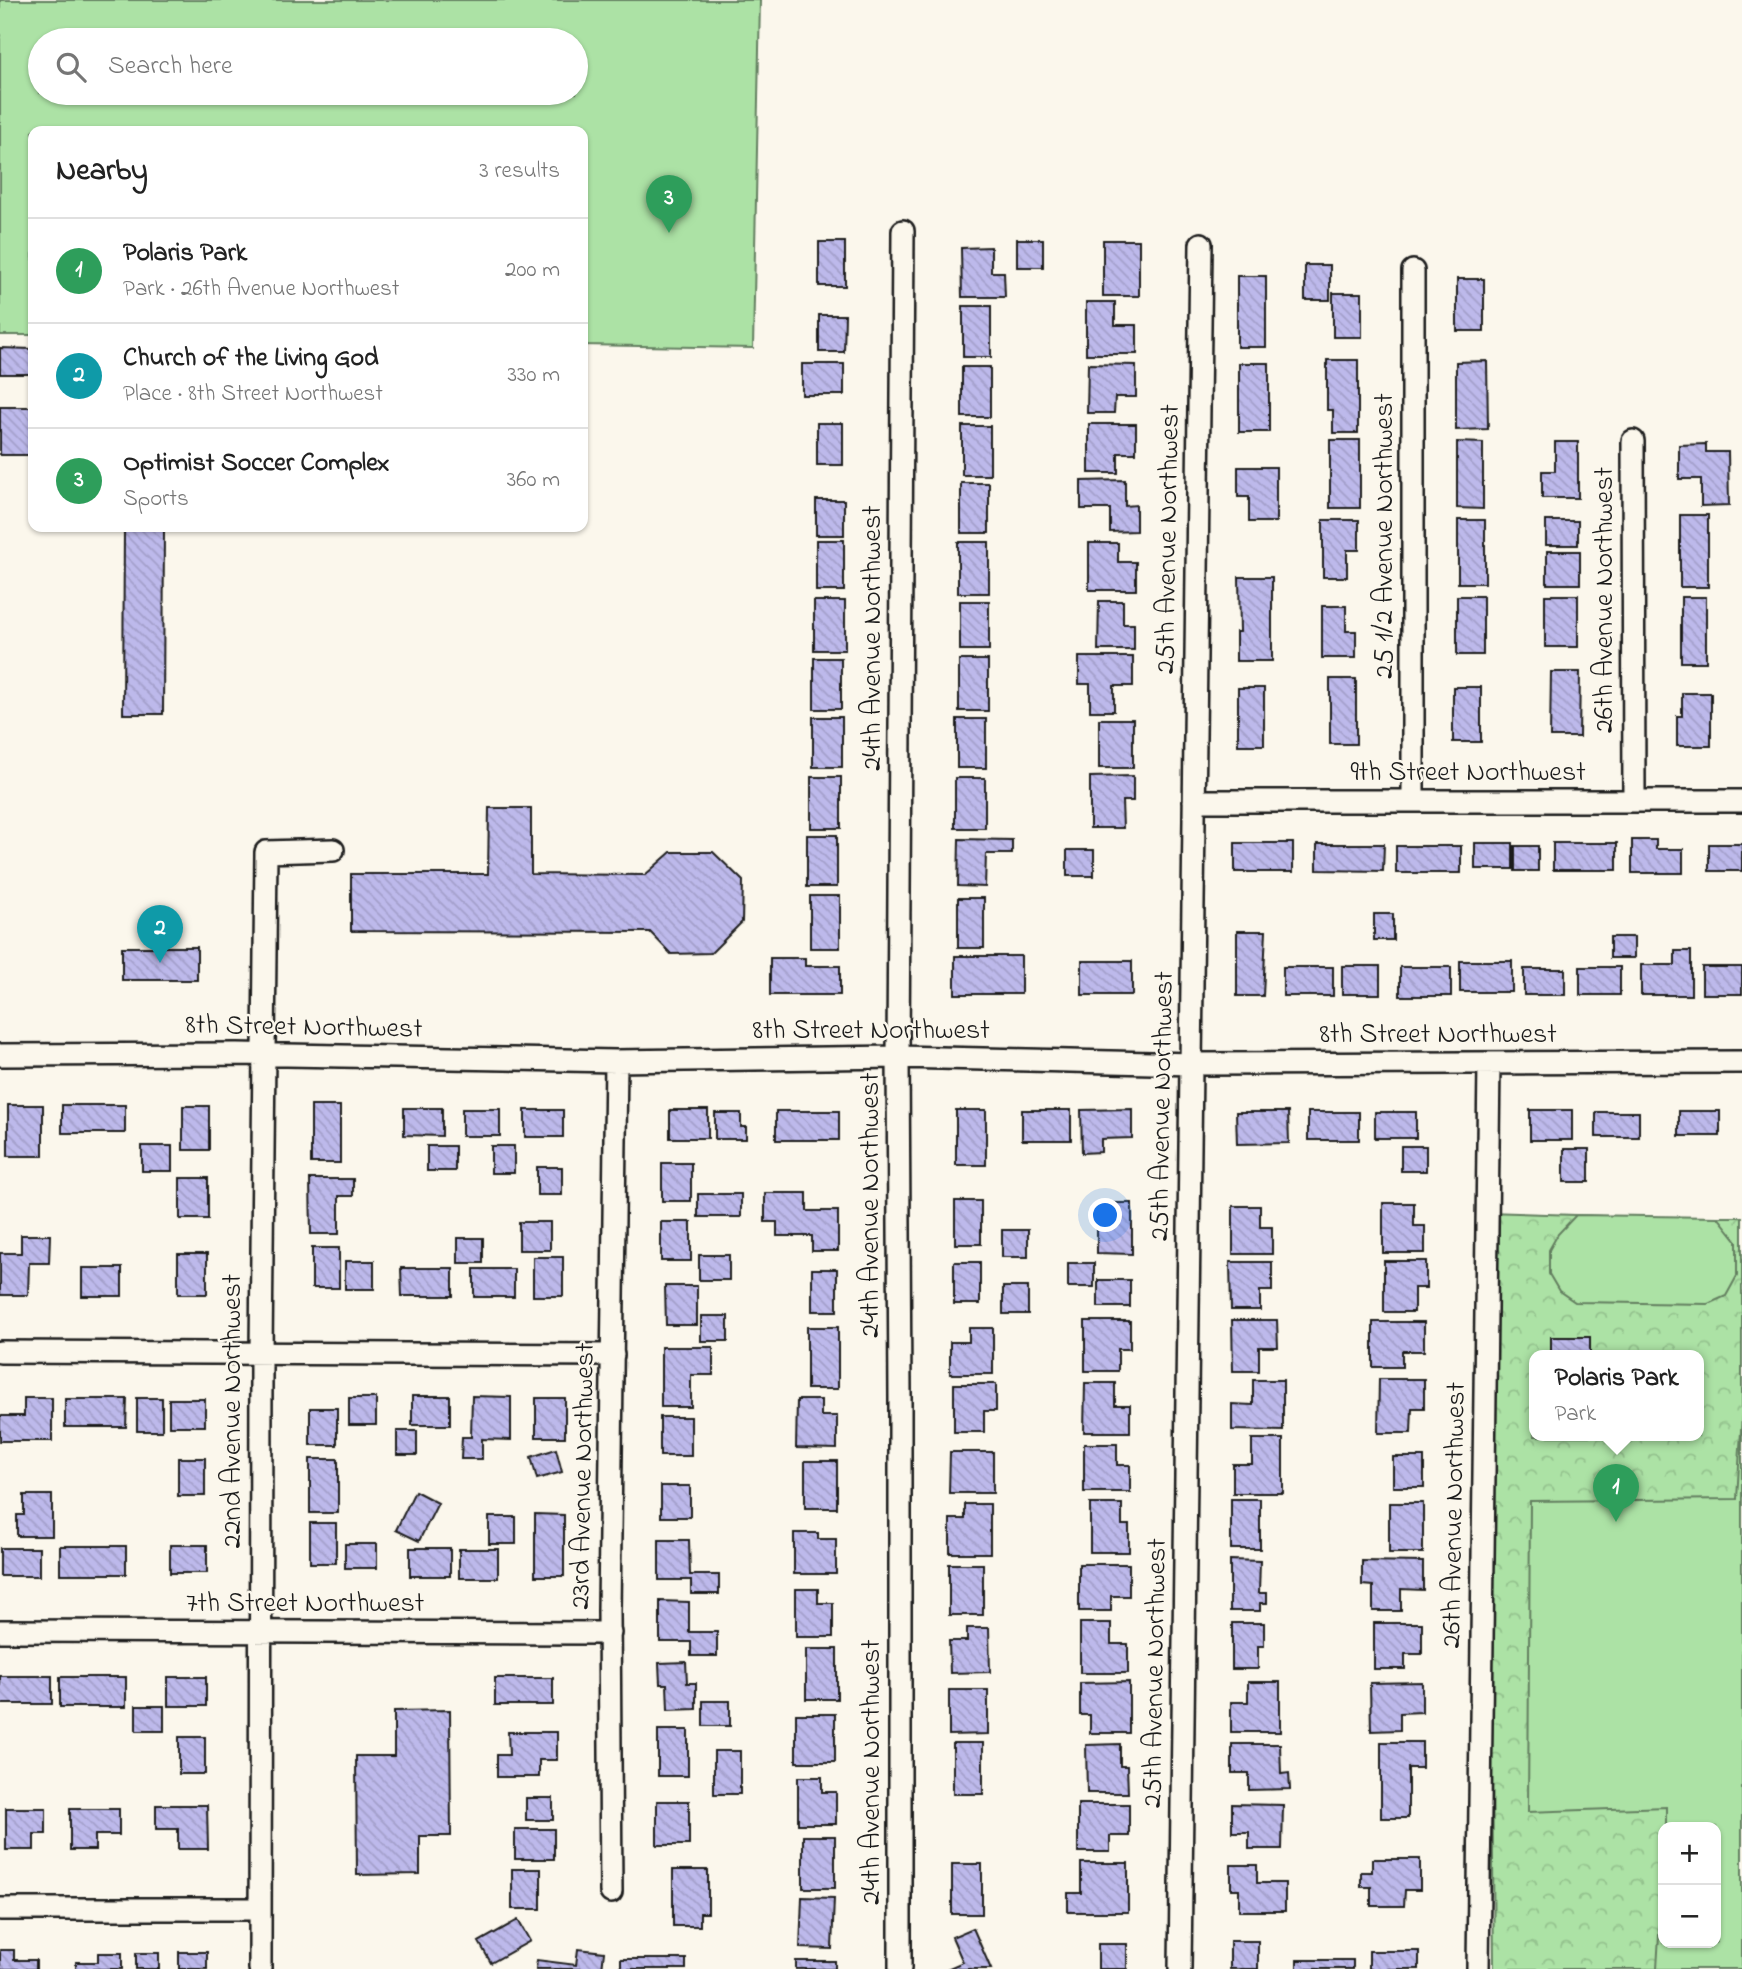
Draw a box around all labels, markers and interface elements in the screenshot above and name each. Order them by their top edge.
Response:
search box [28,28,588,105]
icon: search [52,48,90,86]
text: Search here [108,48,233,86]
text: Nearby [56,150,148,194]
text: 3 results [479,155,560,188]
pin: 3 [646,175,692,233]
text: Polaris Park [123,235,247,273]
text: 1 [75,254,83,287]
text: 200 m [505,254,560,287]
text: Park · 26th Avenue Northwest [123,273,400,306]
text: Church of the Living God [123,340,379,378]
text: 2 [73,359,85,392]
text: 330 m [507,359,560,392]
text: Place · 8th Street Northwest [123,378,383,411]
street label: 25 1/2 Avenue Northwest [1365,393,1406,679]
street label: 25th Avenue Northwest [1146,404,1192,674]
text: Optimist Soccer Complex [123,445,389,483]
text: 3 [74,464,84,497]
text: 360 m [507,464,560,497]
street label: 26th Avenue Northwest [1585,467,1626,733]
text: Sports [123,483,189,516]
street label: 24th Avenue Northwest [853,505,894,771]
street label: 9th Street Northwest [1350,753,1586,794]
pin: 2 [137,905,183,963]
street label: 25th Avenue Northwest [1140,971,1186,1241]
street label: 8th Street Northwest [185,1005,423,1051]
street label: 8th Street Northwest [752,1011,990,1052]
street label: 8th Street Northwest [1319,1015,1557,1056]
street label: 24th Avenue Northwest [851,1072,892,1338]
your location [1088,1198,1122,1232]
street label: 22nd Avenue Northwest [213,1274,254,1548]
street label: 23rd Avenue Northwest [561,1342,607,1610]
popup [1529,1350,1704,1441]
text: Polaris Park [1554,1360,1679,1398]
street label: 26th Avenue Northwest [1432,1382,1478,1648]
text: Park [1554,1398,1596,1431]
pin: 1 [1593,1464,1639,1522]
street label: 25th Avenue Northwest [1133,1538,1179,1808]
street label: 7th Street Northwest [186,1584,424,1625]
street label: 24th Avenue Northwest [852,1639,893,1905]
map controls [1658,1822,1721,1948]
button: + [1658,1822,1721,1885]
button: − [1658,1885,1721,1948]

